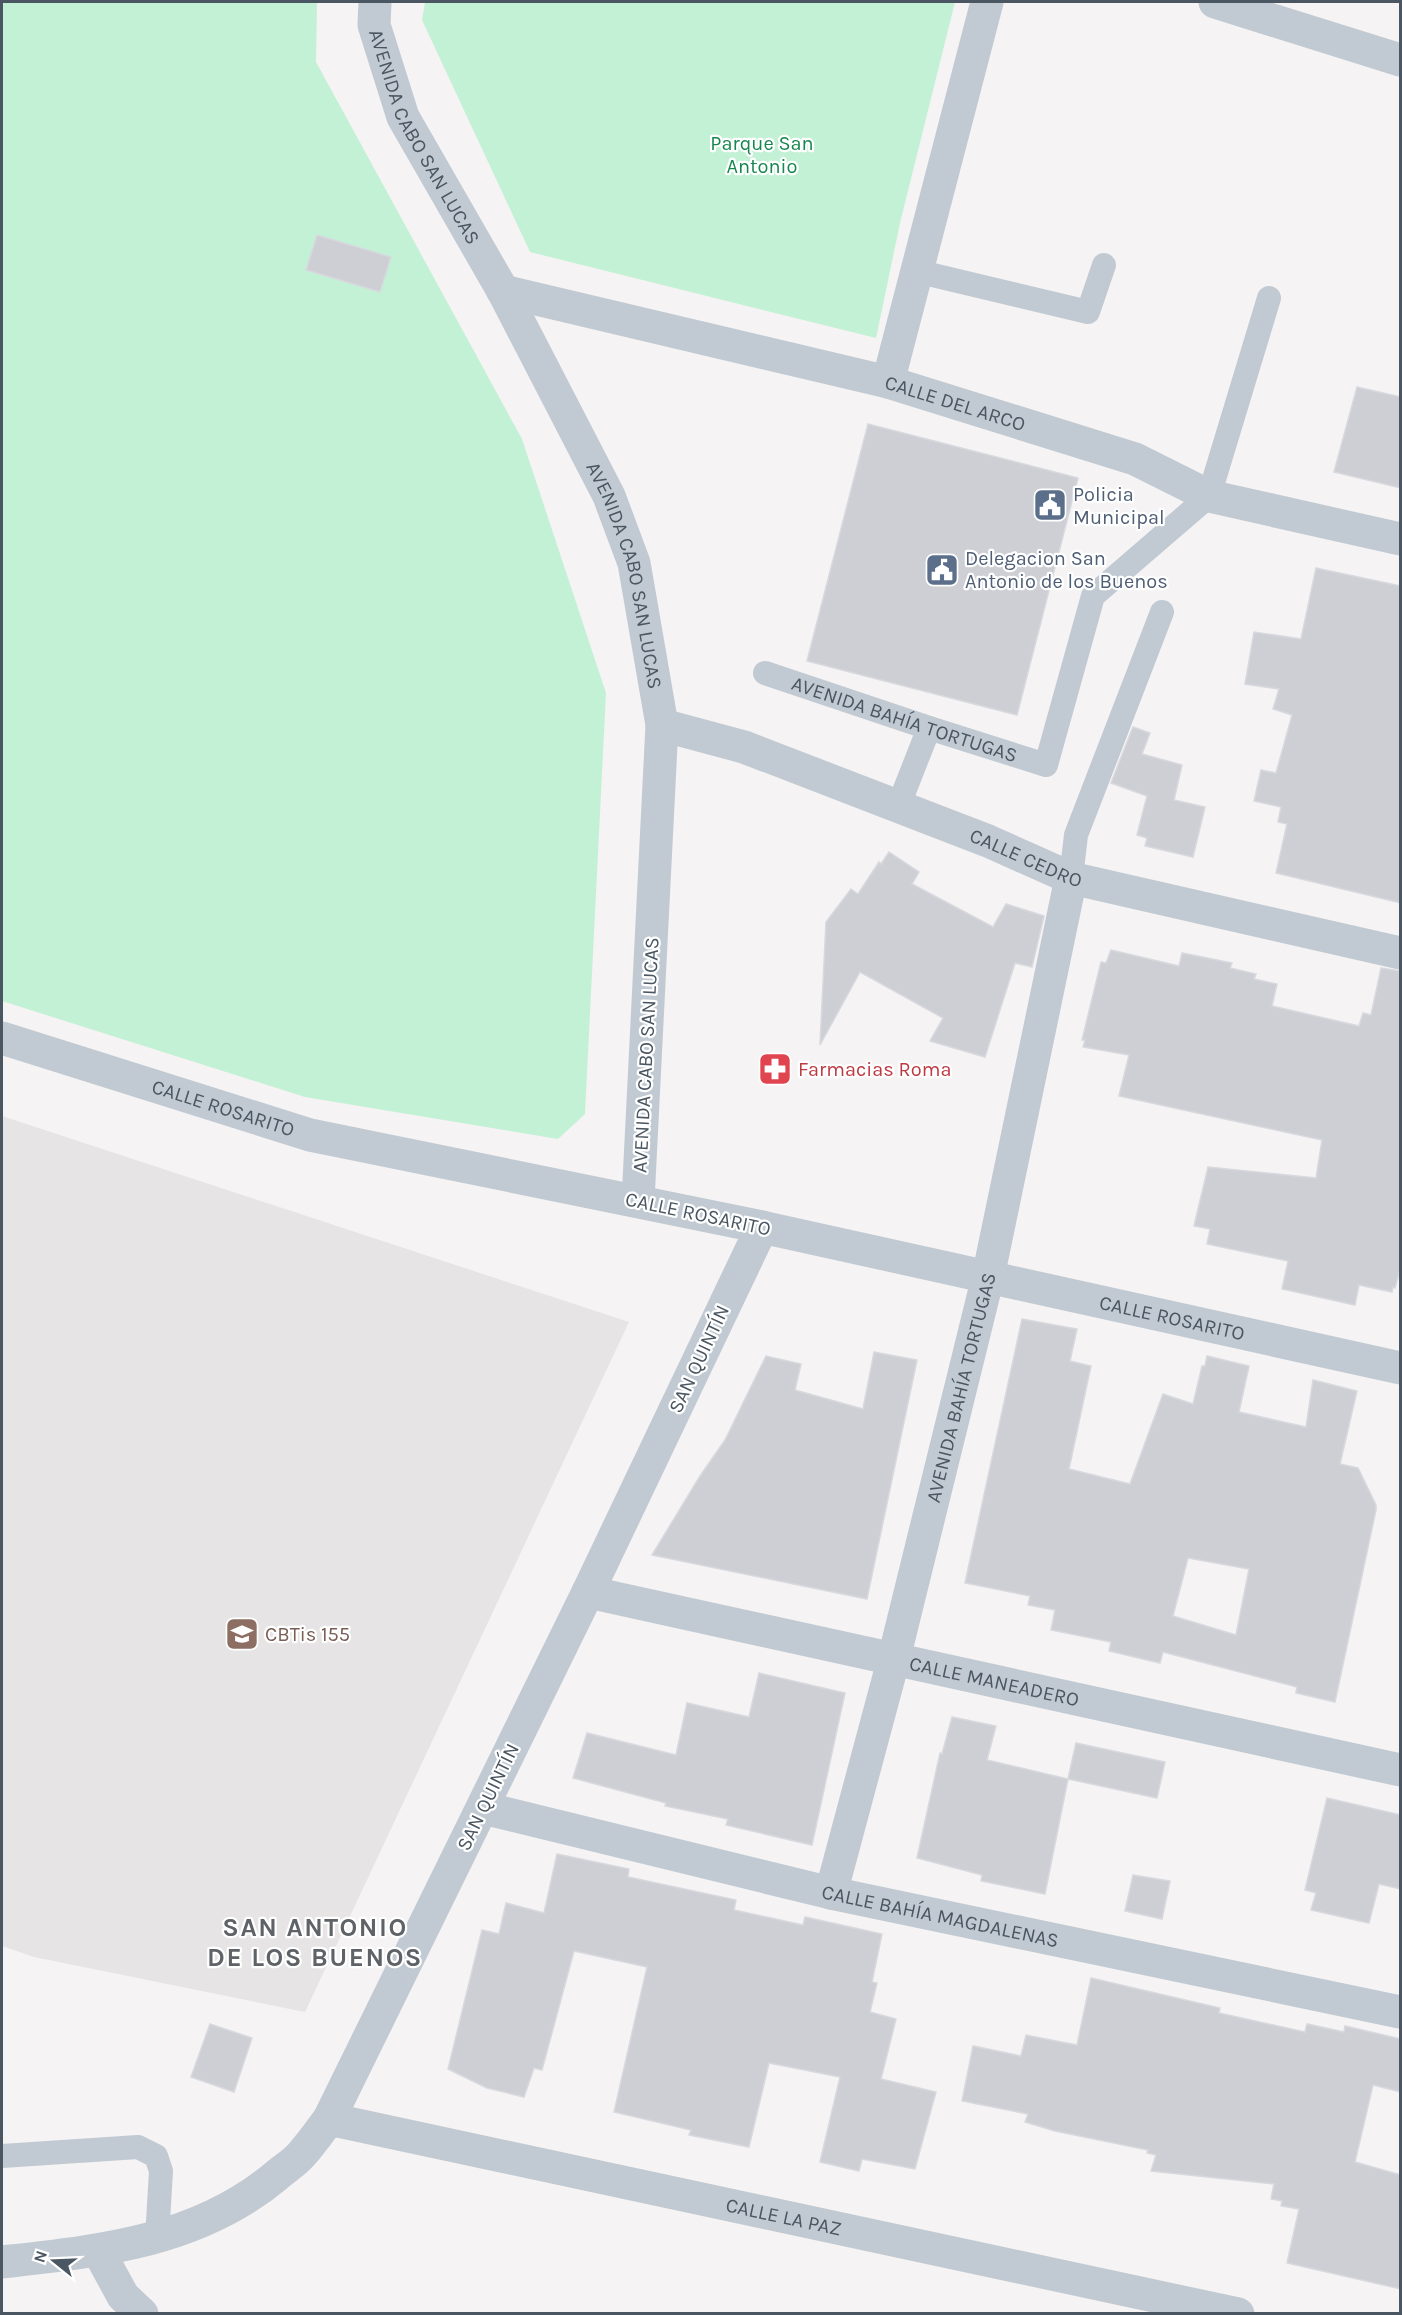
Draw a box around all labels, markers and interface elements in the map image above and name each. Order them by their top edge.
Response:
street label: AVENIDA CABO SAN LUCAS [364,26,485,248]
park label: Parque San Antonio [710,132,814,178]
street label: CALLE DEL ARCO [882,370,1028,436]
street label: AVENIDA CABO SAN LUCAS [582,458,667,691]
place label: Policia Municipal [1073,483,1165,529]
public building icon: Policia Municipal [1032,487,1068,523]
place label: Delegacion San Antonio de los Buenos [965,547,1168,593]
public building icon: Delegacion San Antonio de los Buenos [924,552,960,588]
street label: AVENIDA BAHÍA TORTUGAS [789,671,1020,767]
street label: CALLE CEDRO [967,824,1084,892]
street label: AVENIDA CABO SAN LUCAS [628,936,664,1174]
pharmacy icon: Farmacias Roma [757,1051,793,1087]
place label: Farmacias Roma [798,1058,951,1081]
street label: CALLE ROSARITO [149,1074,297,1141]
street label: CALLE ROSARITO [623,1187,773,1241]
street label: AVENIDA BAHÍA TORTUGAS [921,1270,1000,1505]
street label: CALLE ROSARITO [1097,1290,1247,1345]
street label: SAN QUINTÍN [663,1301,734,1417]
school or university icon: CBTis 155 [224,1616,260,1652]
place label: CBTis 155 [265,1623,350,1646]
street label: CALLE MANEADERO [907,1651,1081,1711]
street label: SAN QUINTÍN [451,1739,524,1854]
street label: CALLE BAHÍA MAGDALENAS [820,1880,1061,1952]
district label: SAN ANTONIO DE LOS BUENOS [207,1912,423,1973]
street label: CALLE LA PAZ [724,2193,844,2240]
north arrow [24,2231,84,2291]
text: N [29,2248,51,2265]

